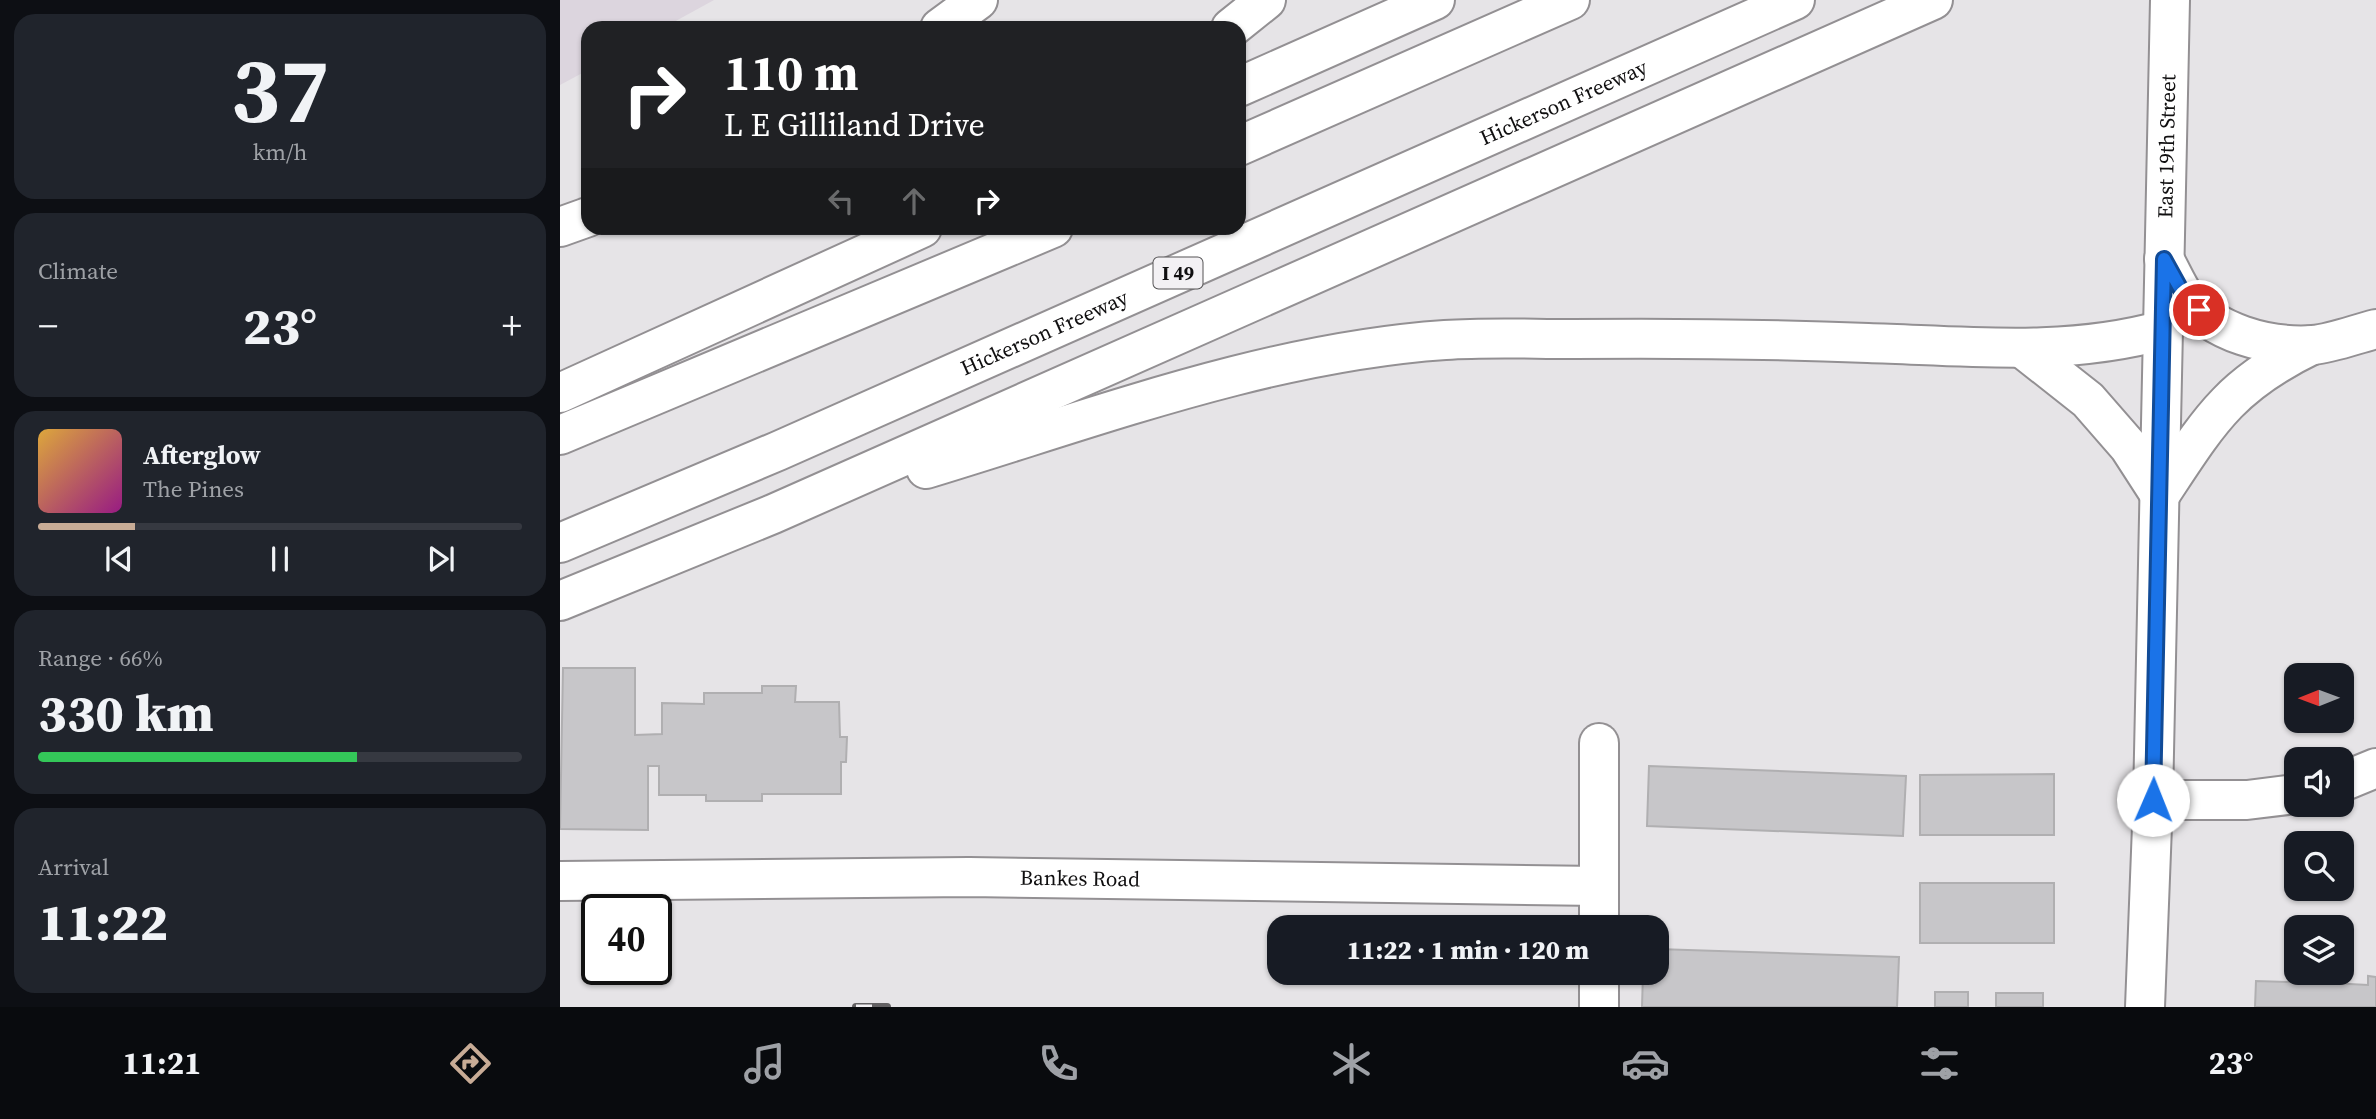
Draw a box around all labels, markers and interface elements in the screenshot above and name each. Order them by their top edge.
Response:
text: 37 [231,28,329,152]
text: 110 m [724,39,859,106]
icon: right [609,49,700,140]
street label: Hickerson Freeway [1475,52,1652,152]
street label: East 19th Street [2150,74,2182,219]
text: L E Gilliland Drive [724,103,985,147]
text: km/h [253,136,307,168]
icon: left [822,182,860,220]
icon: ahead [895,182,933,220]
icon: right [968,182,1006,220]
text: Climate [38,255,118,287]
road number: I 49 [1154,258,1202,288]
pin [2169,280,2229,340]
street label: Hickerson Freeway [956,283,1133,382]
text: 23° [243,290,317,361]
icon: arrive [2180,291,2218,329]
text: − [38,300,58,352]
text: + [502,300,522,352]
text: Afterglow [143,437,261,473]
text: The Pines [143,473,244,505]
icon: previous [100,540,138,578]
icon: pause [261,540,299,578]
icon: next [422,540,460,578]
text: Range · 66% [38,642,163,674]
north arrow [2284,663,2354,733]
map controls [2284,663,2354,985]
text: 330 km [38,677,214,748]
button: sound [2284,747,2354,817]
position arrow [2116,763,2190,837]
button: search [2284,831,2354,901]
text: Arrival [38,851,109,883]
street label: Bankes Road [1020,863,1140,893]
text: 11:22 [38,886,168,957]
speed limit sign: 40 [581,894,672,985]
button: layers [2284,915,2354,985]
text: 11:22 · 1 min · 120 m [1347,932,1589,968]
icon: directions [446,1039,495,1088]
icon: music [740,1039,789,1088]
icon: phone [1034,1039,1083,1088]
icon: climate [1327,1039,1376,1088]
icon: car [1621,1039,1670,1088]
icon: filters [1915,1039,1964,1088]
text: 11:21 [122,1041,201,1085]
text: 23° [2208,1041,2254,1085]

